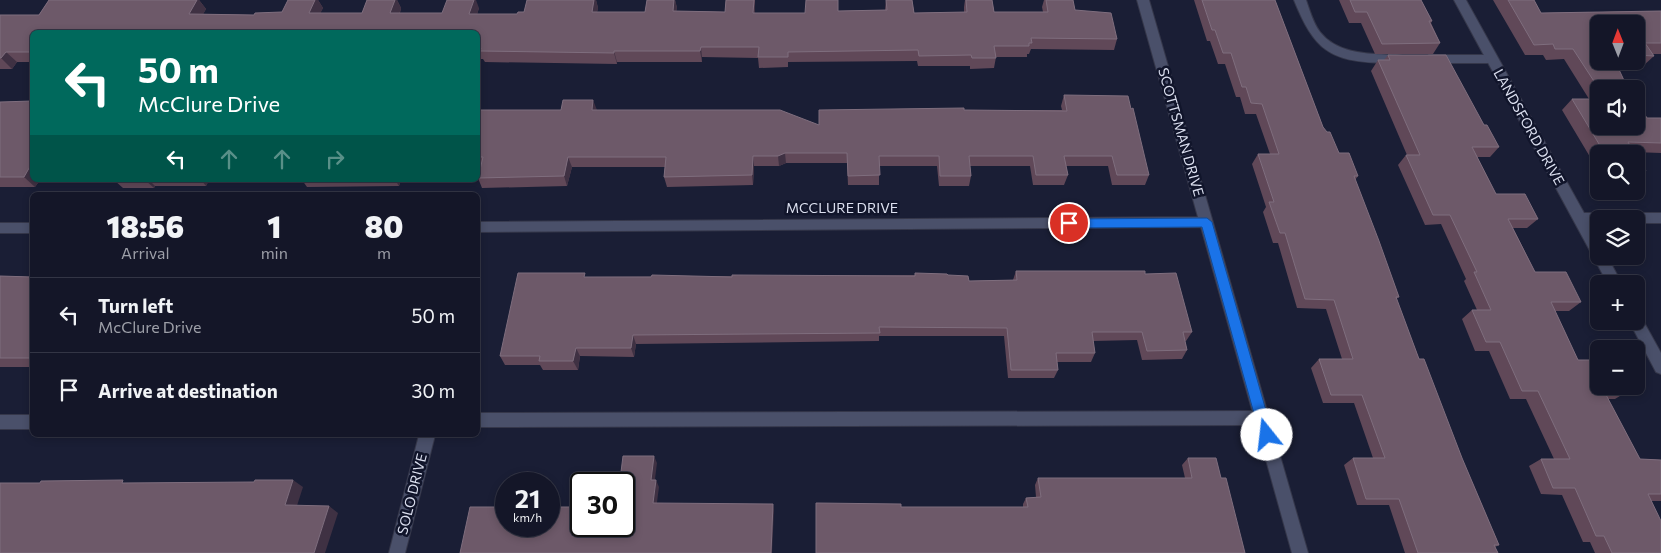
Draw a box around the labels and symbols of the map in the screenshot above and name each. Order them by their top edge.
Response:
north arrow [1590,15,1645,70]
street label: SCOTTSMAN DRIVE [1155,66,1208,198]
street label: LANDSFORD DRIVE [1490,66,1568,188]
street label: MCCLURE DRIVE [786,199,898,216]
pin [1048,202,1090,244]
position arrow [1240,408,1292,460]
street label: SOLO DRIVE [393,452,430,536]
speed limit sign: 30 [570,472,635,537]

